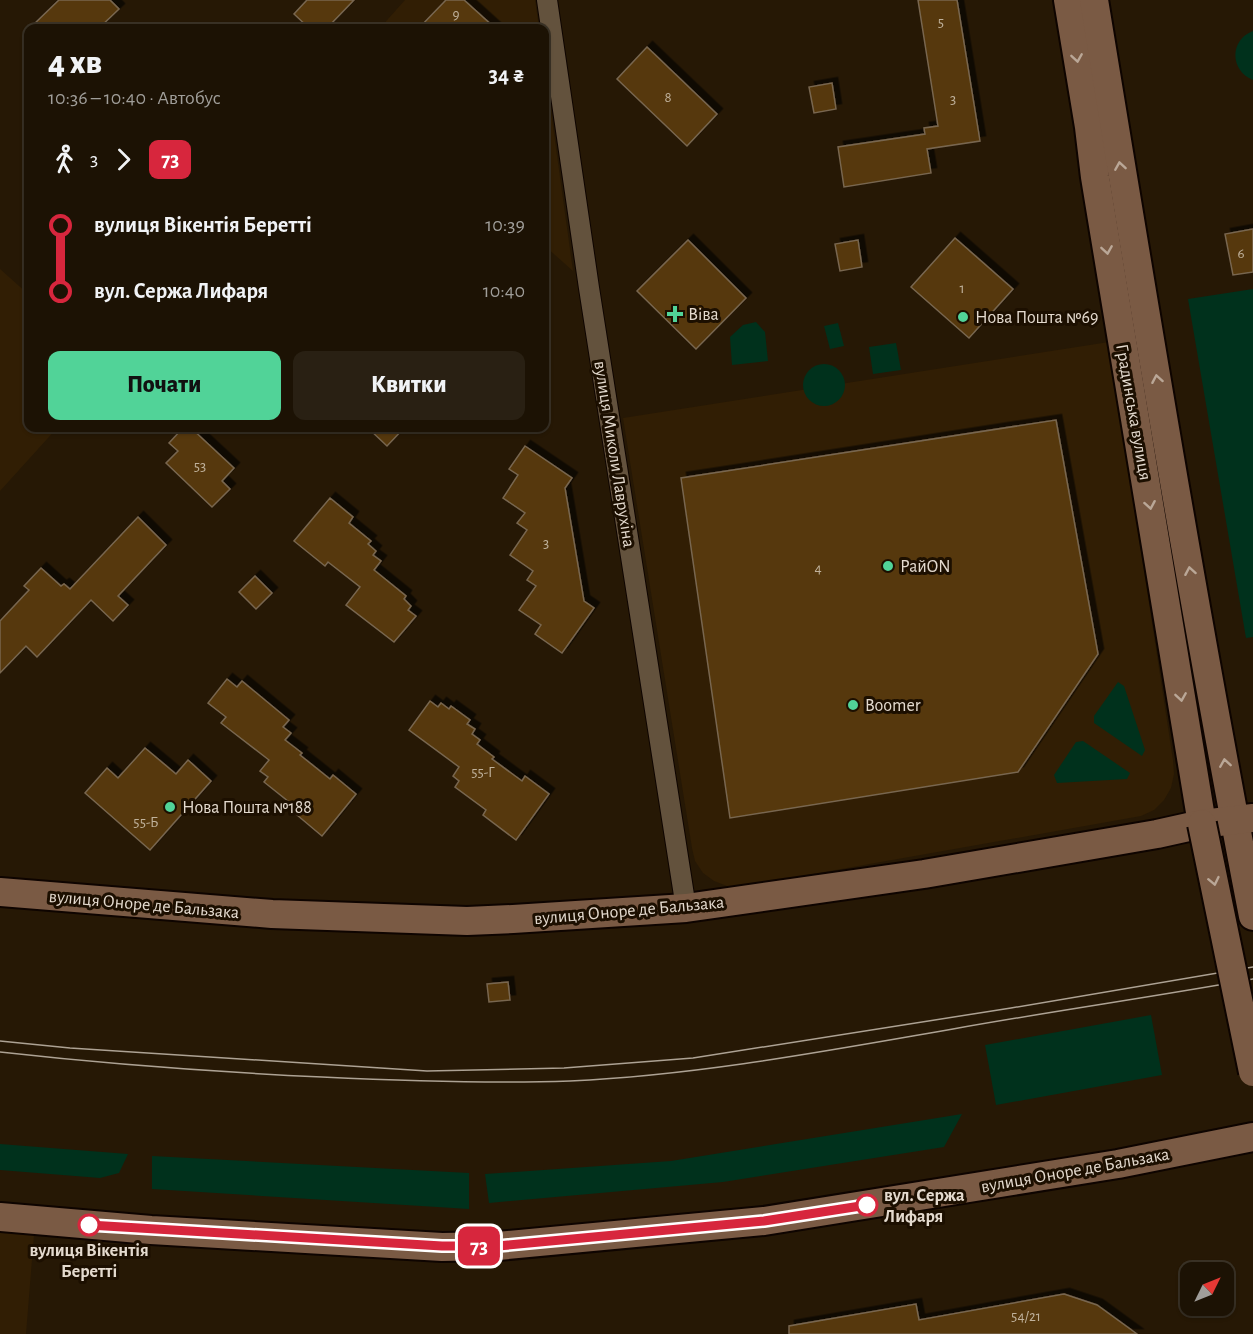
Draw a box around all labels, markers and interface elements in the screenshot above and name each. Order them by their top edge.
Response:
house number: 9 [452,7,460,22]
house number: 5 [938,15,944,30]
text: 4 хв [48,47,102,80]
one-way arrow [1071,53,1083,62]
text: 34 ₴ [488,64,525,86]
text: 10:36 – 10:40 · Автобус [48,88,221,108]
house number: 8 [664,90,672,105]
house number: 3 [950,92,956,107]
icon: walk [48,143,81,176]
icon: forward [107,143,140,176]
text: 3 [90,149,98,169]
text: 73 [161,149,179,170]
one-way arrow [1115,161,1127,170]
text: вулиця Вікентія Беретті [94,214,312,236]
text: 10:39 [485,215,525,235]
one-way arrow [1100,245,1113,255]
house number: 6 [1237,246,1245,261]
text: вул. Сержа Лифаря [94,280,268,302]
text: 10:40 [483,281,525,301]
house number: 1 [959,281,965,296]
marker: Віва [666,305,684,323]
place label: Віва [688,306,719,324]
place label: Нова Пошта №69 [975,309,1098,327]
marker: Нова Пошта №69 [956,310,970,324]
street label: Градинська вулиця [1112,343,1154,482]
button: Почати [48,351,281,420]
button: Квитки [293,351,525,420]
street label: вулиця Миколи Лаврухіна [590,360,638,549]
one-way arrow [1151,374,1163,383]
house number: 53 [194,459,206,474]
one-way arrow [1143,500,1155,509]
house number: 3 [543,536,549,551]
place label: РайON [900,558,950,576]
marker: РайON [881,559,895,573]
house number: 4 [814,561,822,576]
one-way arrow [1184,566,1197,576]
one-way arrow [1175,693,1187,702]
place label: Boomer [865,697,921,715]
marker: Boomer [846,698,860,712]
one-way arrow [1219,758,1232,768]
house number: 55-Г [471,765,495,780]
place label: Нова Пошта №188 [182,799,312,817]
marker: Нова Пошта №188 [163,800,177,814]
house number: 55-Б [133,815,159,830]
one-way arrow [1207,876,1220,886]
street label: вулиця Оноре де Бальзака [48,888,240,922]
street label: вулиця Оноре де Бальзака [533,894,725,928]
street label: вулиця Оноре де Бальзака [980,1146,1171,1196]
place label: вул. Сержа Лифаря [884,1187,965,1226]
marker: вул. Сержа Лифаря [856,1194,878,1216]
marker: вулиця Вікентія Беретті [78,1214,100,1236]
line badge: 73 [452,1226,506,1266]
text: 73 [470,1236,488,1257]
place label: вулиця Вікентія Беретті [29,1242,149,1281]
north arrow [1180,1262,1234,1316]
map controls [1180,1262,1234,1316]
house number: 54/21 [1011,1309,1041,1324]

